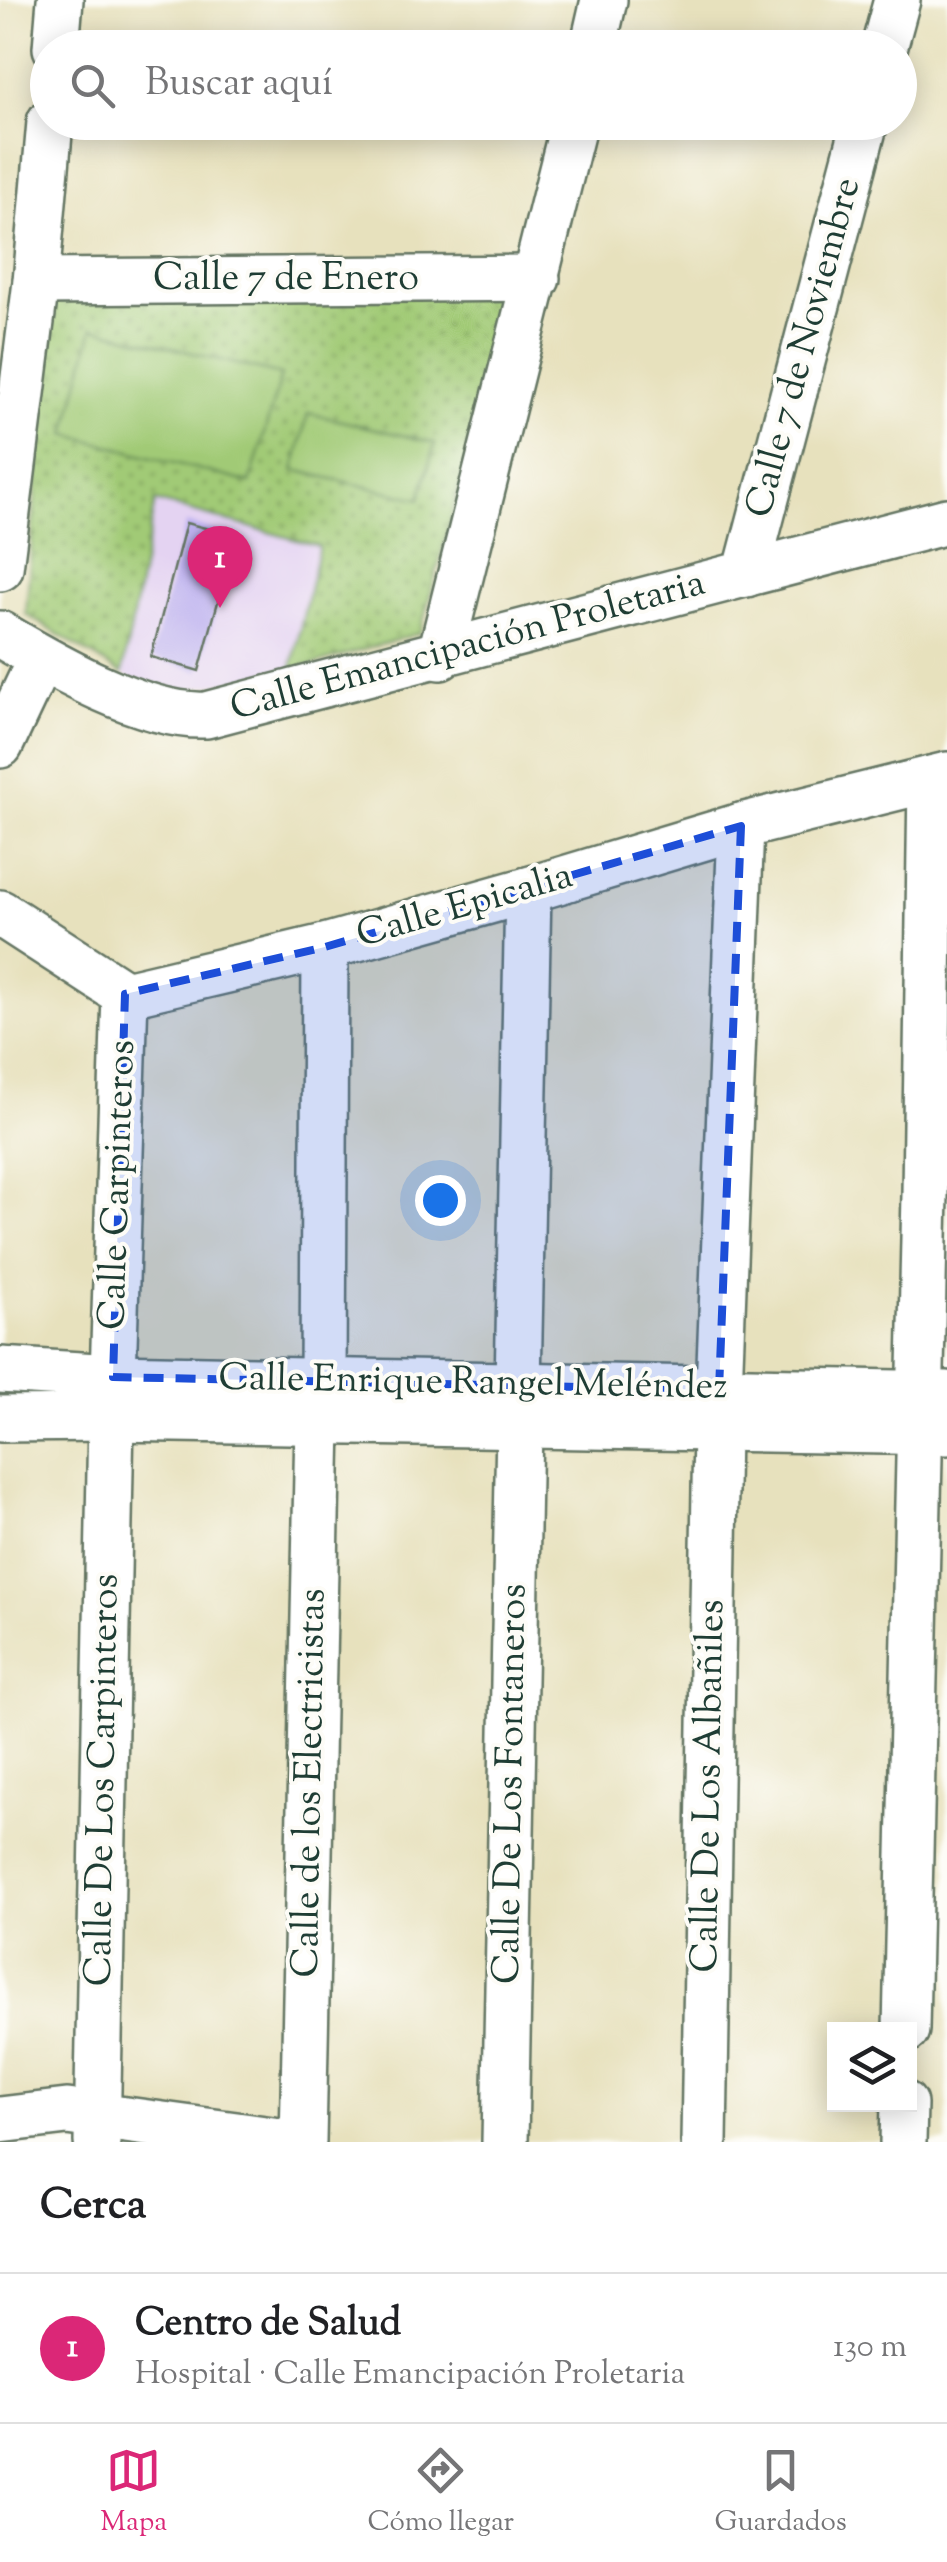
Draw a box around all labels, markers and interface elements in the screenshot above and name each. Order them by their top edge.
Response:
search box [30,30,917,140]
icon: search [65,58,120,113]
text: Buscar aquí [145,58,333,112]
street label: Calle 7 de Noviembre [734,172,876,524]
street label: Calle 7 de Enero [153,253,419,307]
pin: 1 [188,526,252,608]
street label: Calle Emancipación Proletaria [225,558,711,736]
street label: Calle Epicalia [351,850,579,964]
street label: Calle Carpinteros [87,1039,151,1331]
your location [415,1175,466,1226]
street label: Calle Enrique Rangel Meléndez [218,1353,728,1415]
street label: Calle De Los Carpinteros [73,1573,135,1987]
street label: Calle De Los Fontaneros [482,1583,542,1985]
street label: Calle de los Electricistas [281,1588,341,1978]
street label: Calle De Los Albañiles [680,1599,740,1973]
map controls [827,2022,917,2112]
button: layers [827,2022,917,2112]
text: Cerca [40,2177,146,2237]
text: Centro de Salud [135,2298,401,2352]
text: 1 [67,2325,78,2371]
text: 130 m [833,2325,907,2371]
text: Hospital · Calle Emancipación Proletaria [135,2352,685,2398]
tab: Mapa [100,2443,167,2543]
tab: Cómo llegar [368,2443,514,2543]
tab: Guardados [714,2443,847,2543]

